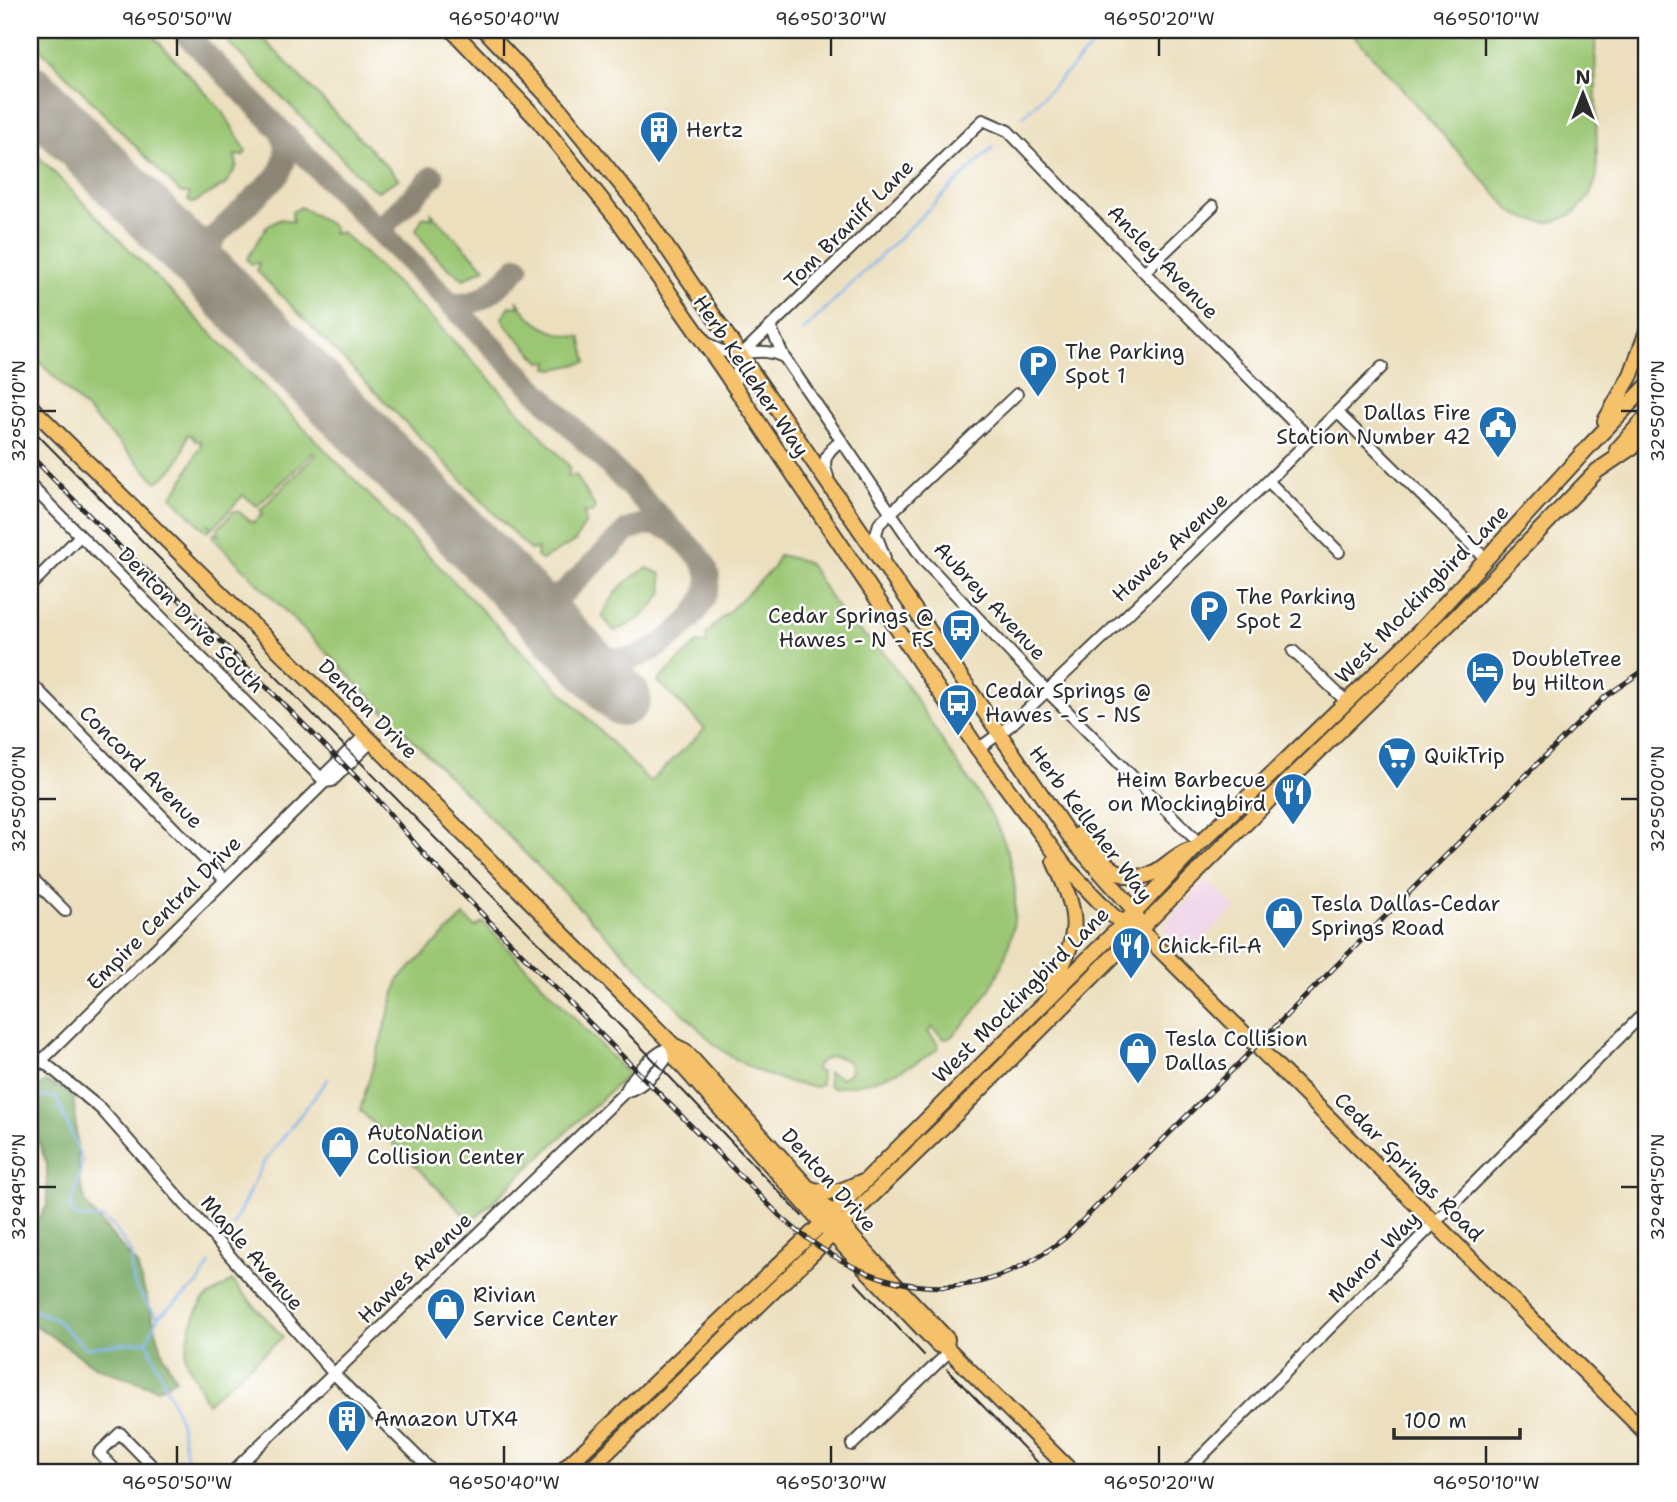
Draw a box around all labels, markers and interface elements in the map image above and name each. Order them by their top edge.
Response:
text: 96°50'50"W [122,7,232,31]
text: 96°50'40"W [448,7,560,31]
text: 96°50'30"W [775,7,887,31]
text: 96°50'20"W [1103,7,1215,31]
text: 96°50'10"W [1433,7,1539,31]
north arrow [1548,60,1618,130]
text: N [1575,65,1591,90]
building icon: Hertz [638,109,680,164]
place label: Hertz [686,116,744,144]
street label: Tom Braniff Lane [778,153,920,295]
street label: Ansley Avenue [1101,199,1225,325]
street label: Herb Kelleher Way [686,290,816,462]
place label: The Parking Spot 1 [1065,338,1185,390]
parking icon: The Parking Spot 1 [1017,343,1059,398]
text: 32°50'10"N [7,360,31,462]
text: 32°50'10"N [1646,360,1670,462]
place label: Dallas Fire Station Number 42 [1276,399,1471,451]
public building icon: Dallas Fire Station Number 42 [1477,404,1519,459]
street label: Hawes Avenue [1106,486,1234,608]
street label: West Mockingbird Lane [1329,498,1515,690]
street label: Aubrey Avenue [928,535,1052,667]
street label: Denton Drive South [112,541,270,699]
place label: The Parking Spot 2 [1236,583,1356,635]
parking icon: The Parking Spot 2 [1188,588,1230,643]
place label: Cedar Springs @ Hawes - N - FS [768,602,934,654]
bus stop icon: Cedar Springs @ Hawes - N - FS [940,607,982,662]
place label: DoubleTree by Hilton [1512,645,1622,697]
hotel icon: DoubleTree by Hilton [1464,650,1506,705]
street label: Denton Drive [312,653,424,765]
place label: Cedar Springs @ Hawes - S - NS [985,677,1151,729]
bus stop icon: Cedar Springs @ Hawes - S - NS [937,682,979,737]
street label: Concord Avenue [73,699,209,835]
supermarket icon: QuikTrip [1376,735,1418,790]
street label: Herb Kelleher Way [1023,740,1159,908]
place label: QuikTrip [1424,742,1505,770]
text: 32°50'00"N [7,745,31,853]
text: 32°50'00"N [1646,745,1670,853]
place label: Heim Barbecue on Mockingbird [1108,766,1266,818]
restaurant icon: Heim Barbecue on Mockingbird [1272,771,1314,826]
street label: Empire Central Drive [81,830,247,996]
place label: Tesla Dallas-Cedar Springs Road [1311,890,1500,942]
shop icon: Tesla Dallas-Cedar Springs Road [1263,895,1305,950]
street label: West Mockingbird Lane [927,901,1115,1089]
restaurant icon: Chick-fil-A [1110,925,1152,980]
place label: Chick-fil-A [1158,932,1262,960]
place label: Tesla Collision Dallas [1165,1025,1308,1077]
shop icon: Tesla Collision Dallas [1117,1030,1159,1085]
street label: Cedar Springs Road [1328,1086,1490,1248]
place label: AutoNation Collision Center [367,1119,525,1171]
street label: Denton Drive [775,1122,883,1238]
shop icon: AutoNation Collision Center [319,1124,361,1179]
text: 32°49'50"N [7,1134,31,1240]
text: 32°49'50"N [1646,1134,1670,1240]
street label: Maple Avenue [194,1189,310,1317]
street label: Manor Way [1322,1205,1426,1309]
street label: Hawes Avenue [352,1206,478,1330]
place label: Rivian Service Center [473,1281,619,1333]
shop icon: Rivian Service Center [425,1286,467,1341]
scale bar [1394,1397,1520,1441]
building icon: Amazon UTX4 [326,1398,368,1453]
place label: Amazon UTX4 [374,1405,518,1433]
text: 100 m [1404,1407,1467,1435]
text: 96°50'50"W [122,1471,232,1495]
text: 96°50'40"W [448,1471,560,1495]
text: 96°50'30"W [775,1471,887,1495]
text: 96°50'20"W [1103,1471,1215,1495]
text: 96°50'10"W [1433,1471,1539,1495]

